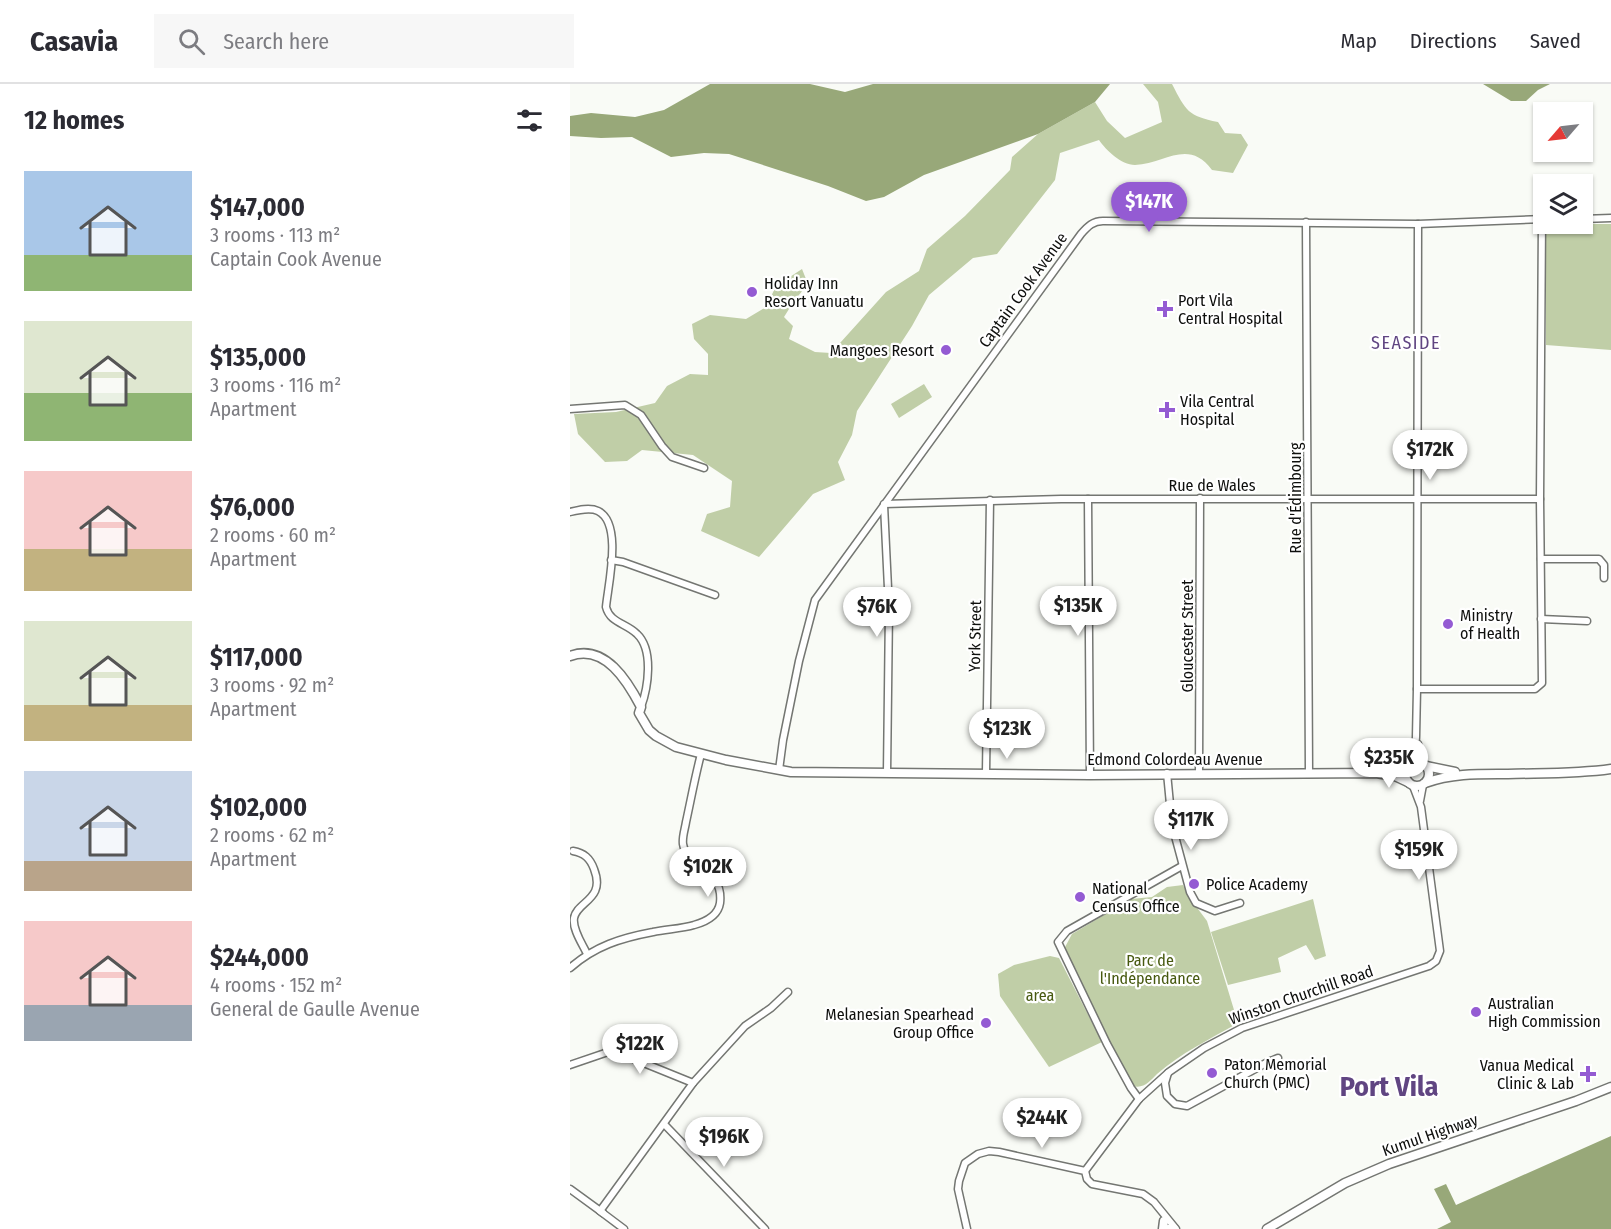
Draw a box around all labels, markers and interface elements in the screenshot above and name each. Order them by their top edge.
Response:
search box [154,14,574,68]
text: Casavia [30,25,118,58]
icon: search [175,25,208,58]
text: Search here [223,28,329,55]
text: Map [1340,28,1377,54]
text: Directions [1410,28,1497,54]
text: Saved [1530,28,1581,54]
north arrow [1533,102,1593,162]
map controls [1533,102,1593,234]
icon: filters [513,104,546,137]
text: 12 homes [24,105,124,136]
button: layers [1533,174,1593,234]
pin: $147K [1107,182,1191,233]
text: $147K [1125,189,1173,213]
text: $147,000 [210,192,305,223]
icon: home [72,195,144,267]
text: 3 rooms · 113 m² [210,223,340,247]
street label: Captain Cook Avenue [975,229,1071,351]
text: Captain Cook Avenue [210,247,382,271]
place label: Holiday Inn Resort Vanuatu [764,274,864,311]
marker: Holiday Inn Resort Vanuatu [745,285,759,299]
place label: Port Vila Central Hospital [1178,291,1283,328]
marker: Port Vila Central Hospital [1156,300,1174,318]
district label: SEASIDE [1371,332,1441,354]
place label: Mangoes Resort [830,341,935,360]
text: $135,000 [210,342,306,373]
marker: Mangoes Resort [939,343,953,357]
icon: home [72,345,144,417]
text: 3 rooms · 116 m² [210,373,341,397]
place label: Vila Central Hospital [1180,392,1254,429]
text: Apartment [210,397,297,421]
marker: Vila Central Hospital [1158,401,1176,419]
pin: $172K [1388,430,1472,481]
text: $172K [1406,437,1454,461]
street label: Rue d'Édimbourg [1286,442,1305,553]
street label: Rue de Wales [1168,476,1256,495]
text: $76,000 [210,492,295,523]
icon: home [72,495,144,567]
text: 2 rooms · 60 m² [210,523,336,547]
text: Apartment [210,547,297,571]
street label: Gloucester Street [1178,579,1197,692]
pin: $135K [1036,586,1120,637]
pin: $76K [841,587,913,638]
text: $135K [1054,593,1102,617]
text: $76K [857,594,897,618]
street label: York Street [965,599,985,672]
place label: Ministry of Health [1460,606,1520,643]
marker: Ministry of Health [1441,617,1455,631]
text: $117,000 [210,642,303,673]
icon: home [72,645,144,717]
text: 3 rooms · 92 m² [210,673,334,697]
text: Apartment [210,697,297,721]
pin: $123K [965,709,1049,760]
text: $123K [983,716,1031,740]
pin: $235K [1347,738,1431,789]
text: $235K [1364,745,1414,769]
street label: Edmond Colordeau Avenue [1087,750,1263,769]
text: $102,000 [210,792,307,823]
icon: home [72,795,144,867]
pin: $117K [1149,800,1233,851]
text: $117K [1168,807,1214,831]
text: 2 rooms · 62 m² [210,823,334,847]
pin: $159K [1377,830,1461,881]
text: $159K [1394,837,1444,861]
text: Apartment [210,847,297,871]
pin: $102K [666,847,750,898]
text: $102K [683,854,733,878]
place label: Police Academy [1206,875,1308,894]
marker: Police Academy [1187,877,1201,891]
place label: National Census Office [1092,879,1180,916]
marker: National Census Office [1073,890,1087,904]
text: $244,000 [210,942,309,973]
icon: home [72,945,144,1017]
park label: Parc de l'Indépendance [1100,951,1200,988]
street label: Winston Churchill Road [1226,961,1376,1029]
text: 4 rooms · 152 m² [210,973,342,997]
park label: area [1026,986,1054,1005]
place label: Australian High Commission [1488,994,1601,1031]
text: General de Gaulle Avenue [210,997,420,1021]
place label: Melanesian Spearhead Group Office [825,1005,974,1042]
marker: Australian High Commission [1469,1005,1483,1019]
marker: Melanesian Spearhead Group Office [979,1016,993,1030]
pin: $122K [598,1024,682,1075]
text: $122K [616,1031,664,1055]
place label: Paton Memorial Church (PMC) [1224,1055,1327,1092]
place label: Vanua Medical Clinic & Lab [1480,1056,1574,1093]
marker: Vanua Medical Clinic & Lab [1579,1065,1597,1083]
marker: Paton Memorial Church (PMC) [1205,1066,1219,1080]
district label: Port Vila [1340,1070,1438,1103]
pin: $244K [1000,1098,1084,1149]
text: $244K [1017,1105,1067,1129]
street label: Kumul Highway [1380,1109,1481,1160]
pin: $196K [682,1117,766,1168]
text: $196K [699,1124,749,1148]

